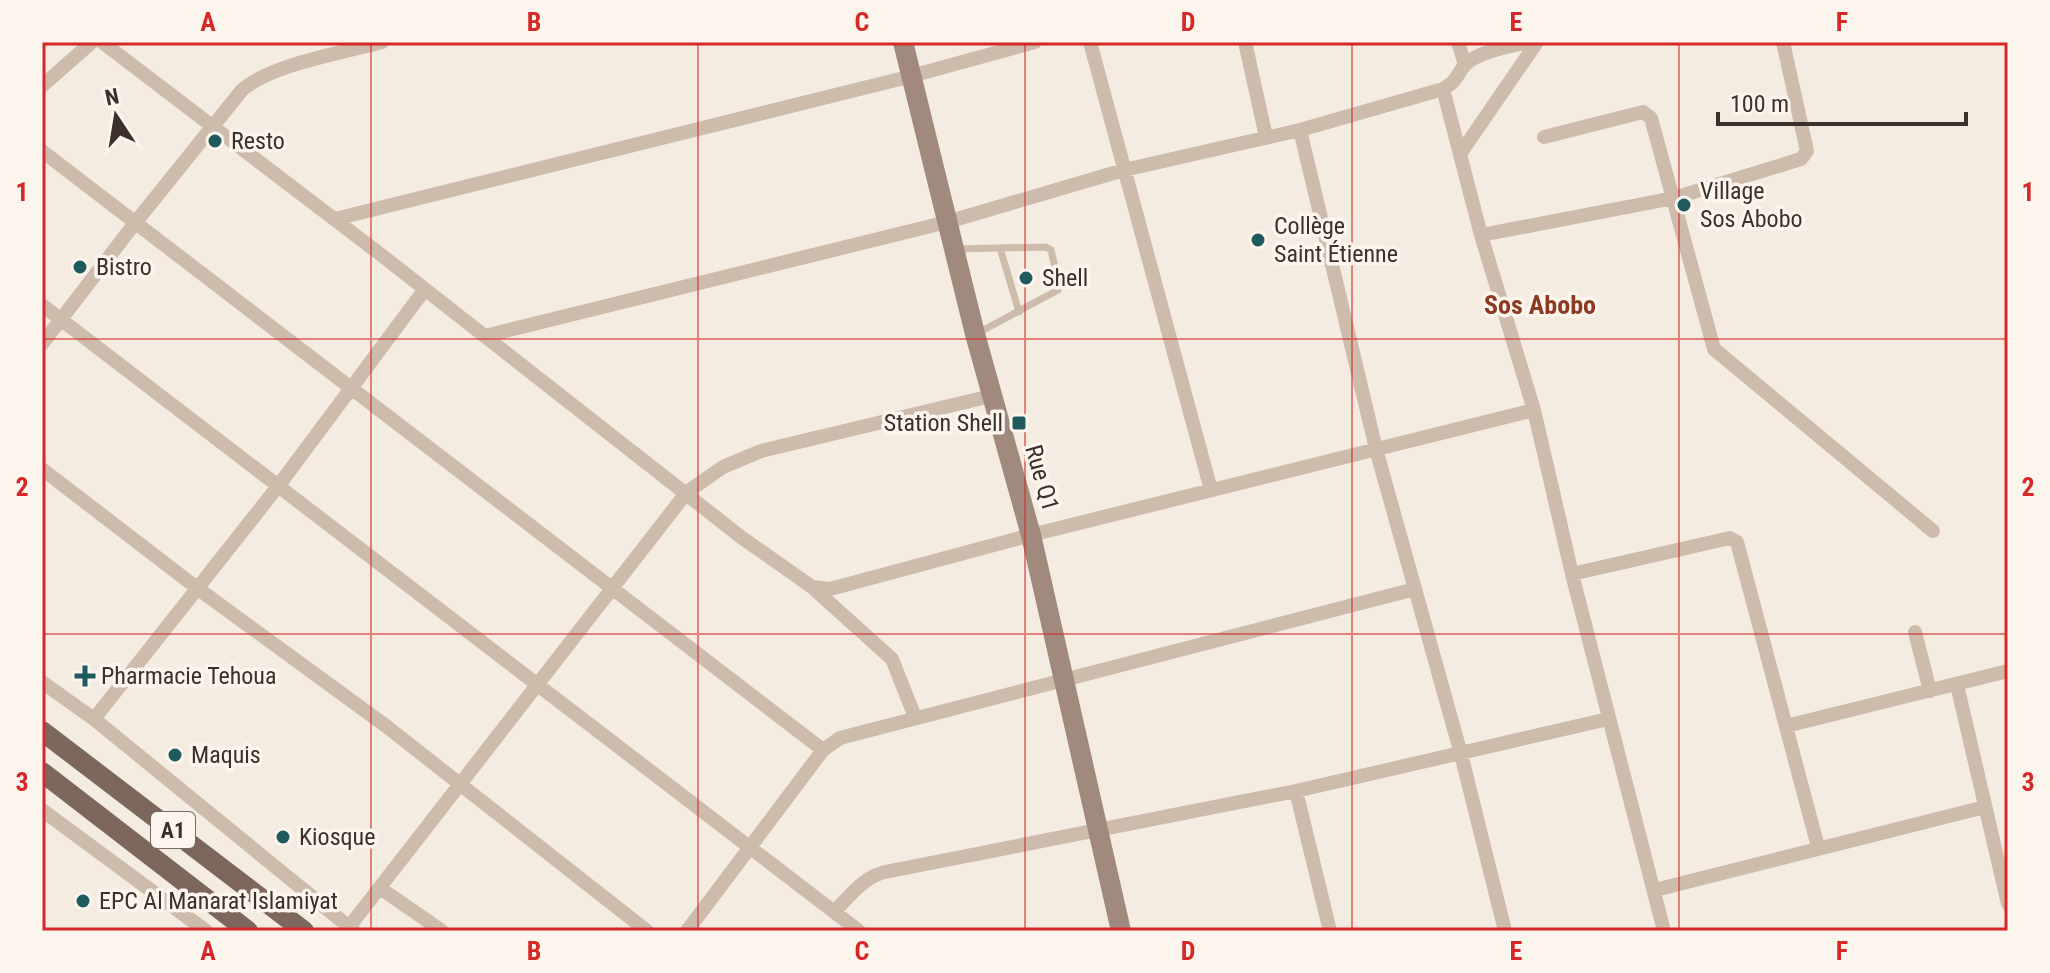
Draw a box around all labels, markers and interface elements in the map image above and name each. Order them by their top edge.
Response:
text: A [200,7,216,37]
text: B [527,7,541,37]
text: C [855,7,870,37]
text: D [1181,7,1195,37]
text: E [1510,7,1523,37]
text: F [1836,7,1848,37]
north arrow [76,76,156,156]
scale bar [1718,76,1966,126]
text: N [103,83,121,111]
text: 100 m [1730,90,1789,118]
place label: Resto [231,127,285,155]
marker: Resto [206,132,224,150]
text: 1 [15,177,29,207]
place label: Village Sos Abobo [1700,177,1803,233]
text: 1 [2021,177,2035,207]
marker: Village Sos Abobo [1675,196,1693,214]
place label: Collège Saint Étienne [1274,212,1398,268]
marker: Collège Saint Étienne [1249,231,1267,249]
place label: Bistro [96,253,152,281]
marker: Bistro [71,258,89,276]
place label: Shell [1042,264,1088,292]
marker: Shell [1017,269,1035,287]
district label: Sos Abobo [1484,290,1596,320]
place label: Station Shell [884,409,1003,437]
marker: Station Shell [1010,414,1028,432]
street label: Rue Q1 [1019,442,1065,514]
text: 2 [15,472,29,502]
text: 2 [2021,472,2035,502]
place label: Pharmacie Tehoua [101,662,276,690]
marker: Pharmacie Tehoua [76,667,94,685]
place label: Maquis [191,741,261,769]
marker: Maquis [166,746,184,764]
text: 3 [15,767,29,797]
text: 3 [2021,767,2035,797]
road number: A1 [151,812,195,848]
place label: Kiosque [299,823,375,851]
marker: Kiosque [274,828,292,846]
place label: EPC Al Manarat Islamiyat [99,887,338,915]
marker: EPC Al Manarat Islamiyat [74,892,92,910]
text: A [200,936,216,966]
text: B [527,936,541,966]
text: C [855,936,870,966]
text: D [1181,936,1195,966]
text: E [1510,936,1523,966]
text: F [1836,936,1848,966]

